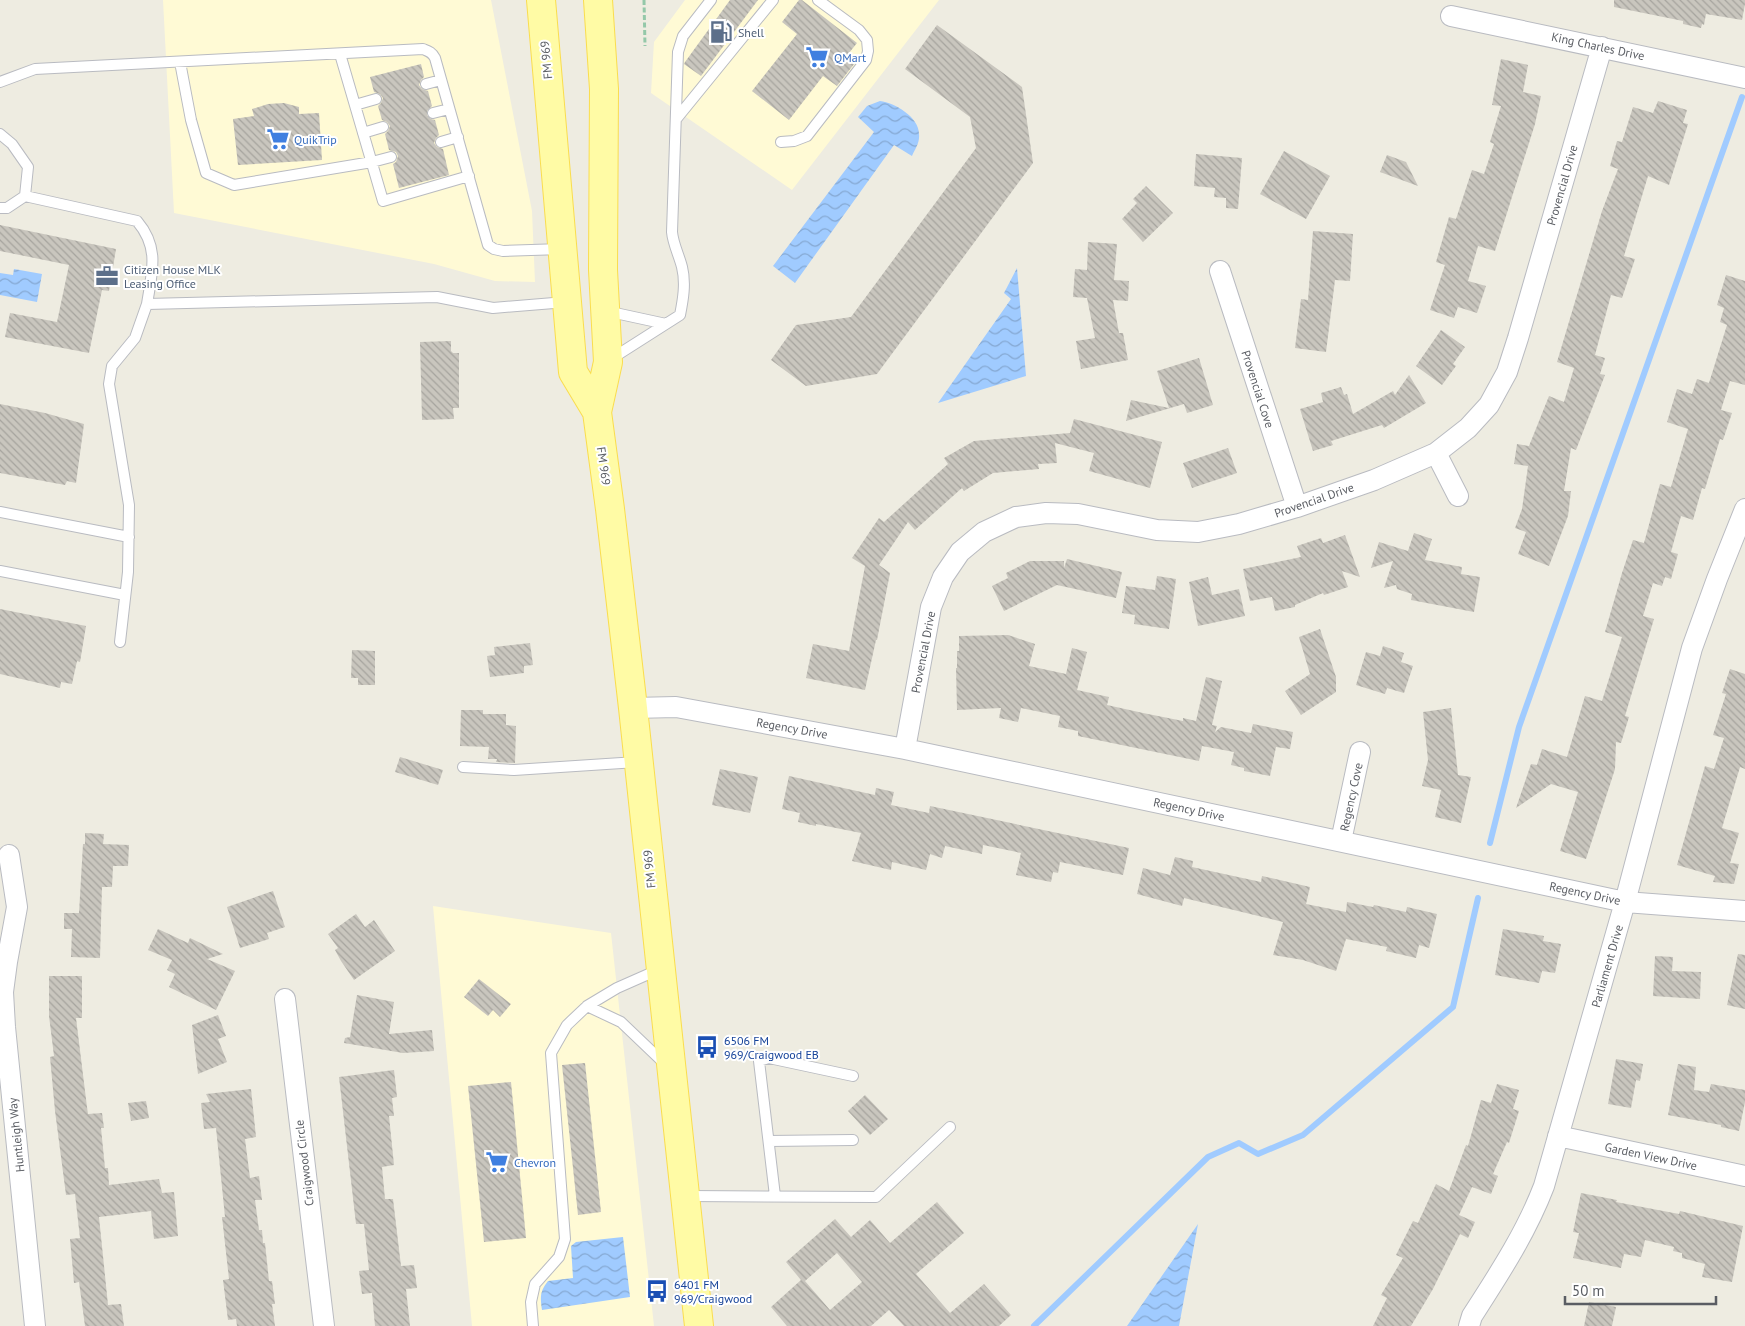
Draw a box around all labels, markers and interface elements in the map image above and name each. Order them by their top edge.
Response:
fuel station icon: Shell [708,19,734,45]
place label: Shell [738,25,765,40]
street label: King Charles Drive [1550,29,1646,63]
street label: FM 969 [537,40,555,80]
supermarket icon: QMart [804,44,830,70]
place label: QMart [834,50,866,65]
supermarket icon: QuikTrip [265,126,291,152]
place label: QuikTrip [294,132,337,147]
street label: Provencial Drive [1543,143,1581,227]
place label: Citizen House MLK Leasing Office [124,262,221,291]
office icon: Citizen House MLK Leasing Office [94,263,120,289]
street label: Provencial Cove [1238,348,1278,430]
street label: FM 969 [594,446,614,486]
street label: Provencial Drive [1272,479,1356,521]
street label: Provencial Drive [908,610,938,694]
street label: Regency Drive [755,714,829,742]
street label: Regency Cove [1336,761,1366,833]
street label: Regency Drive [1152,794,1226,824]
street label: FM 969 [640,849,658,889]
street label: Regency Drive [1548,878,1622,908]
street label: Parliament Drive [1588,923,1626,1009]
place label: 6506 FM 969/Craigwood EB [724,1033,819,1062]
bus stop icon: 6506 FM 969/Craigwood EB [694,1034,720,1060]
street label: Huntleigh Way [5,1097,27,1173]
street label: Craigwood Circle [291,1119,317,1207]
street label: Garden View Drive [1603,1139,1699,1173]
supermarket icon: Chevron [484,1149,510,1175]
place label: Chevron [514,1155,556,1170]
scale bar [1565,1274,1716,1306]
place label: 6401 FM 969/Craigwood [674,1277,752,1306]
bus stop icon: 6401 FM 969/Craigwood [644,1278,670,1304]
text: 50 m [1572,1281,1605,1300]

